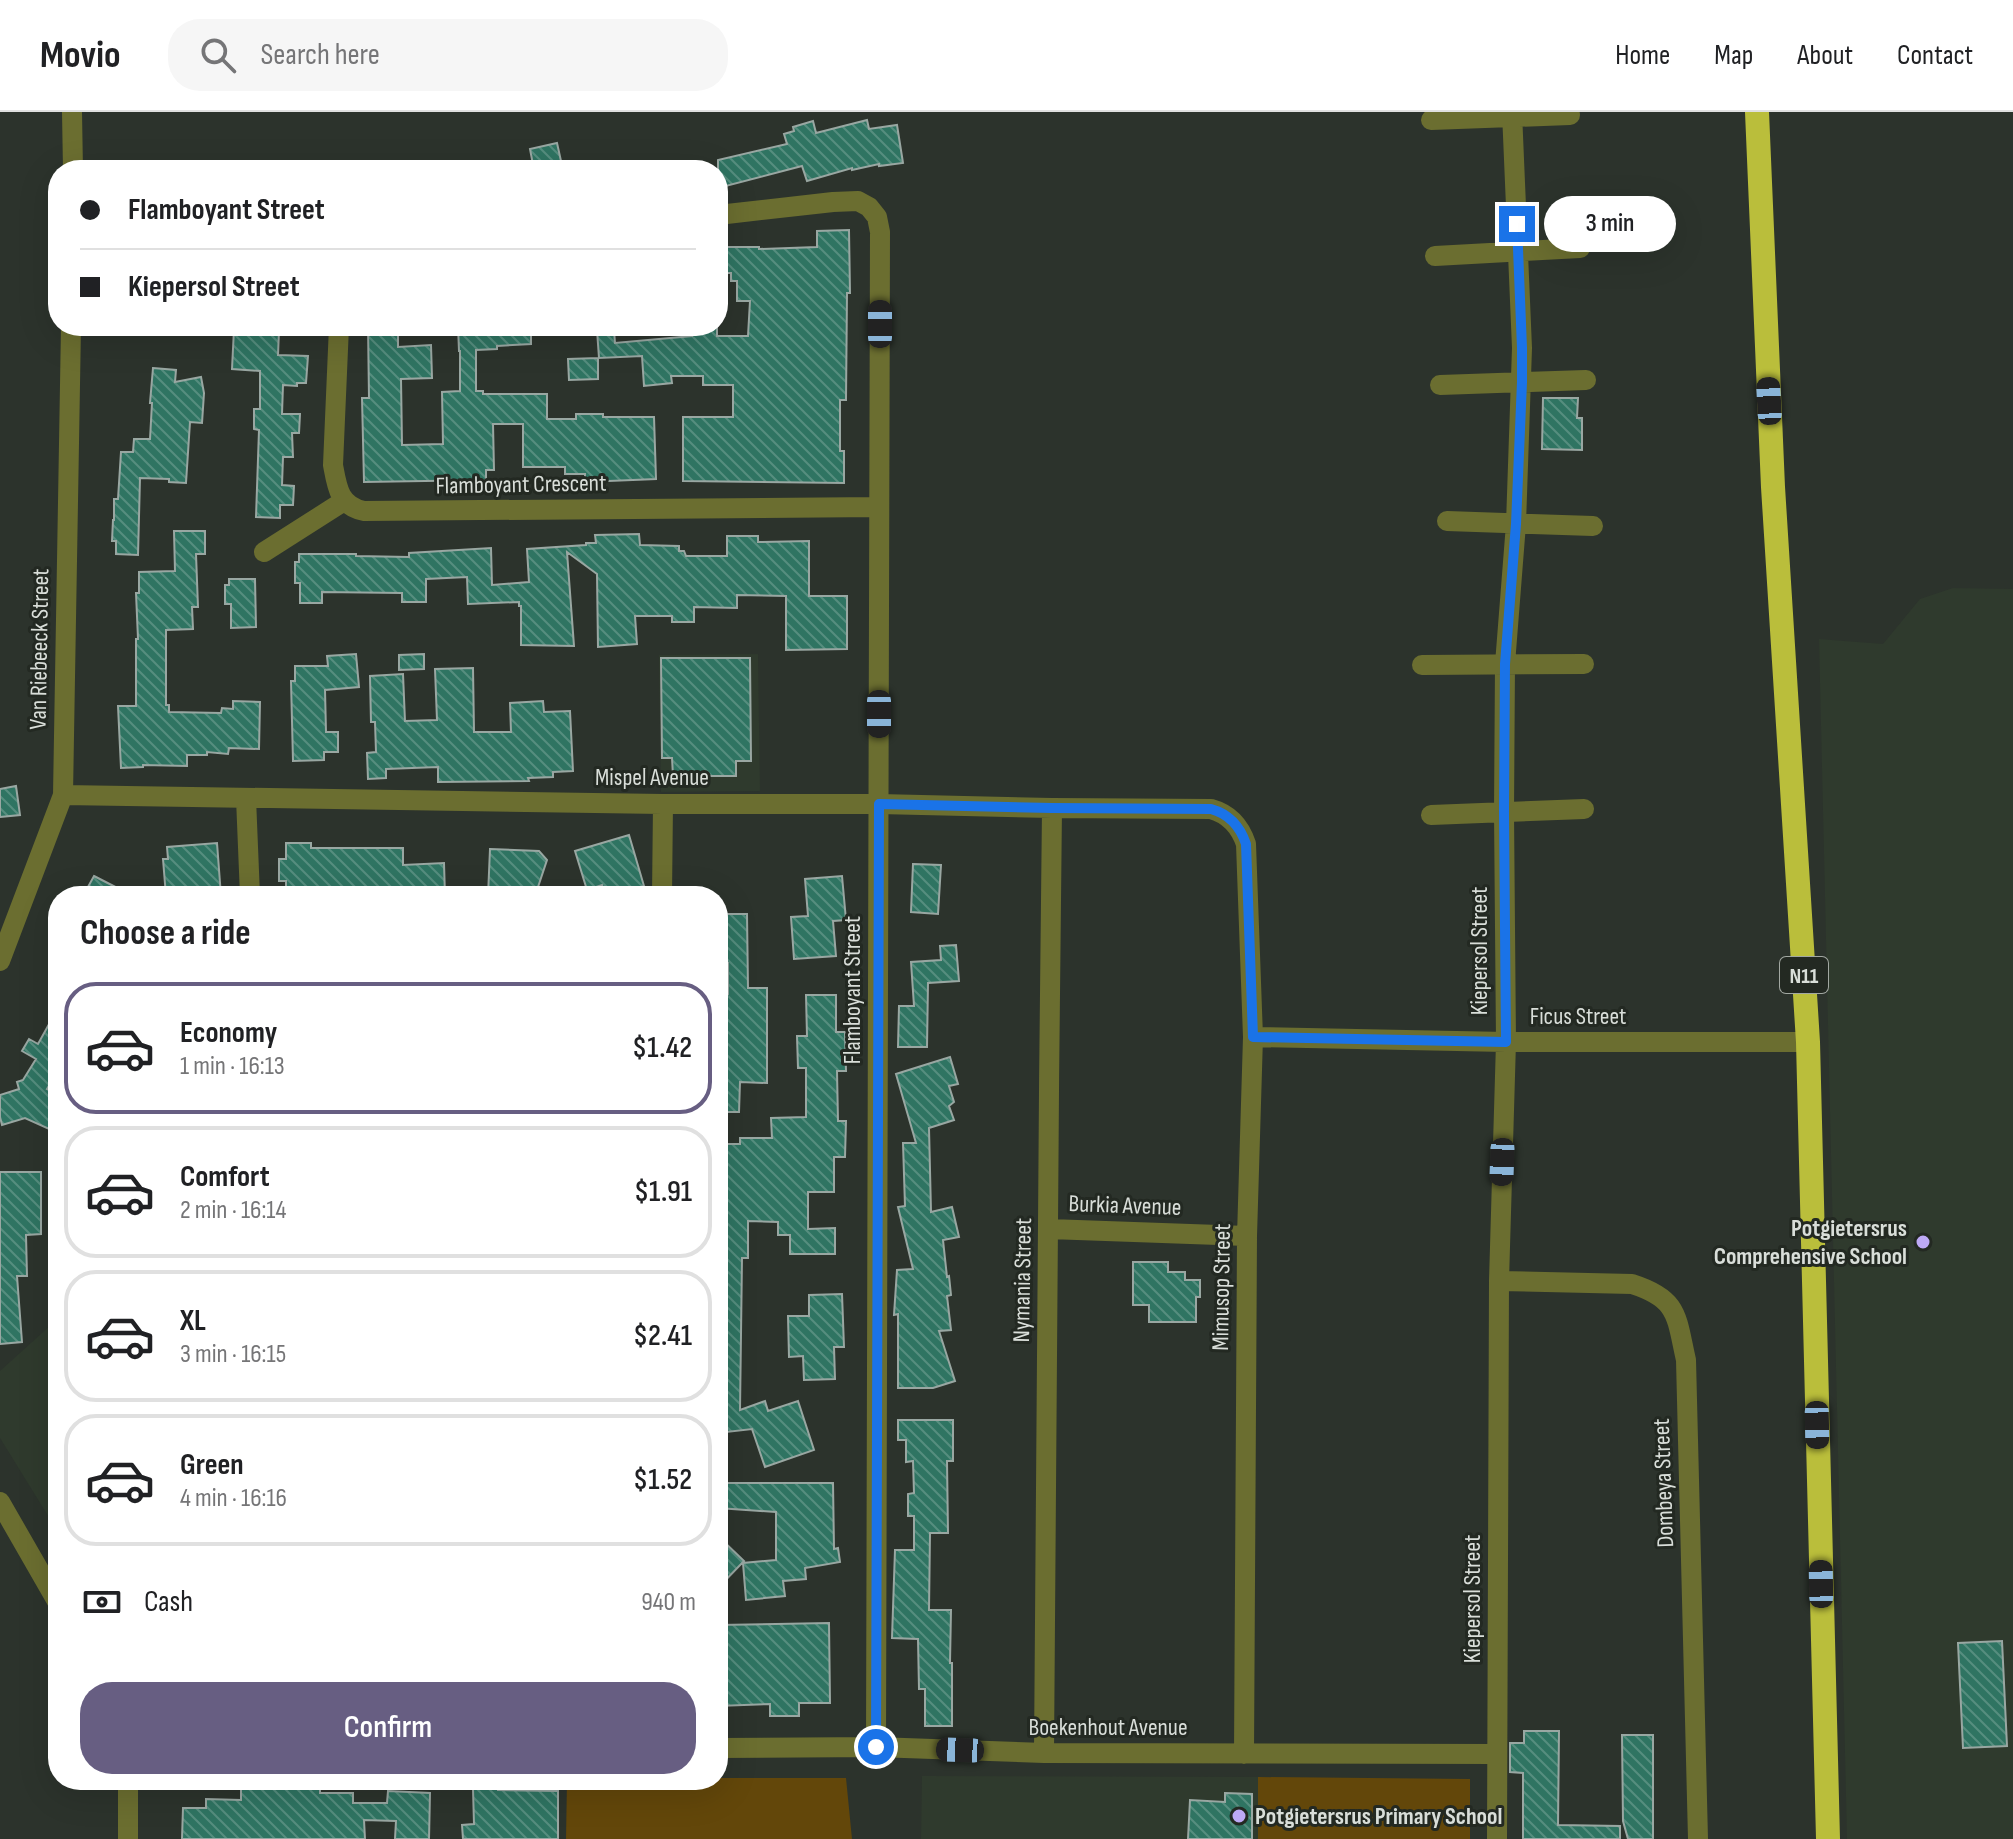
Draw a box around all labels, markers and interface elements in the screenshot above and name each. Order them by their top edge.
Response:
search box [168,19,728,91]
text: Movio [40,33,120,78]
icon: search [196,33,240,77]
text: Search here [260,37,380,73]
text: Home [1615,39,1670,72]
text: Map [1714,39,1753,72]
text: About [1797,39,1853,72]
text: Contact [1897,39,1973,72]
text: Flamboyant Street [128,192,325,228]
callout: 3 min [1545,196,1677,252]
route end [1499,206,1535,242]
text: 3 min [1586,208,1634,239]
text: Kiepersol Street [128,269,300,305]
car [868,300,892,348]
car [1756,376,1782,426]
street label: Flamboyant Crescent [435,469,607,500]
street label: Van Riebeeck Street [24,568,55,730]
car [867,690,891,738]
street label: Mispel Avenue [595,763,709,792]
street label: Kiepersol Street [1465,887,1494,1015]
text: Choose a ride [80,912,251,955]
street label: Flamboyant Street [838,916,867,1064]
road number: N11 [1780,957,1828,993]
street label: Ficus Street [1530,1002,1626,1031]
icon: car [84,1012,156,1084]
text: Economy [180,1015,277,1051]
text: $1.42 [632,1030,692,1066]
text: 1 min · 16:13 [180,1051,285,1082]
car [1489,1138,1515,1186]
icon: car [84,1156,156,1228]
text: Comfort [180,1159,270,1195]
text: $1.91 [634,1174,692,1210]
street label: Burkia Avenue [1068,1189,1182,1222]
text: 2 min · 16:14 [180,1195,286,1226]
place label: Potgietersrus Comprehensive School [1714,1214,1907,1271]
street label: Nymania Street [1007,1217,1038,1343]
street label: Mimusop Street [1206,1223,1237,1351]
marker: Potgietersrus Comprehensive School [1914,1233,1932,1251]
icon: car [84,1300,156,1372]
text: XL [180,1303,206,1339]
text: $2.41 [633,1318,692,1354]
text: 3 min · 16:15 [180,1339,286,1370]
car [1805,1401,1829,1449]
street label: Dombeya Street [1647,1418,1680,1548]
icon: car [84,1444,156,1516]
text: Green [180,1447,244,1483]
text: $1.52 [633,1462,692,1498]
text: 4 min · 16:16 [180,1483,287,1514]
street label: Kiepersol Street [1458,1535,1487,1663]
car [1809,1560,1833,1608]
icon: cash [80,1580,124,1624]
text: Cash [144,1584,193,1620]
text: 940 m [641,1587,696,1618]
button: Confirm [80,1682,696,1774]
street label: Boekenhout Avenue [1028,1713,1188,1742]
route start [858,1729,894,1765]
car [936,1737,984,1763]
place label: Potgietersrus Primary School [1255,1802,1502,1831]
marker: Potgietersrus Primary School [1230,1807,1248,1825]

